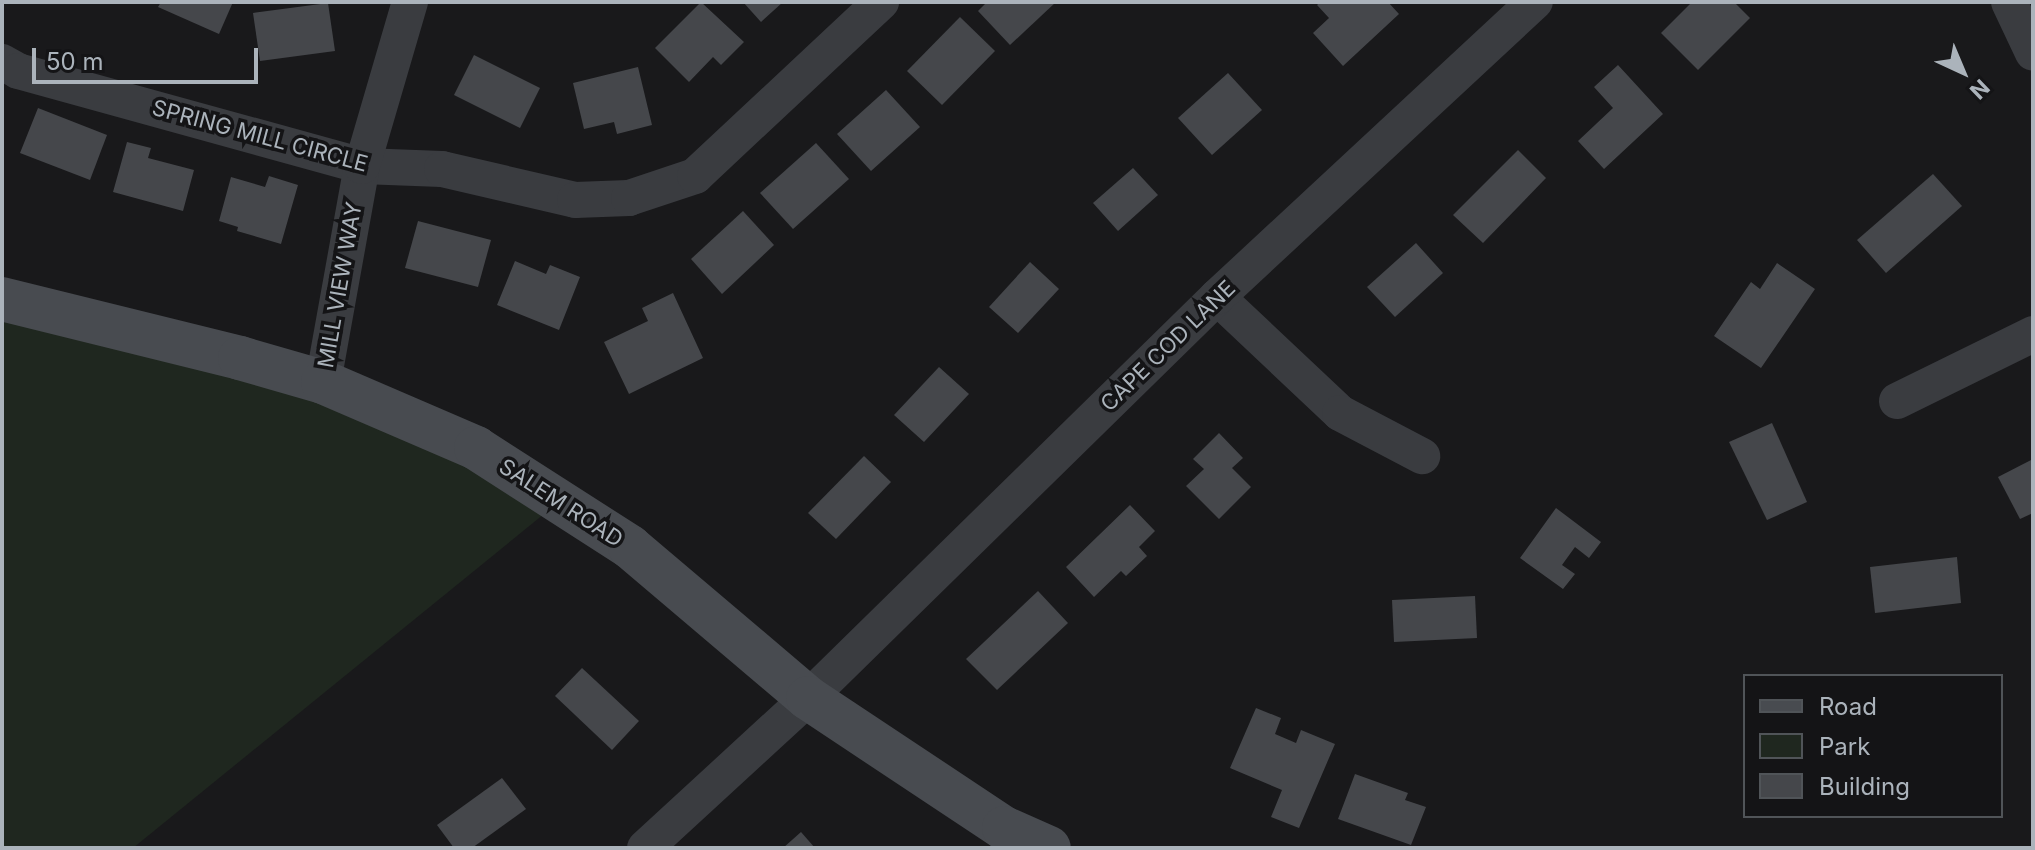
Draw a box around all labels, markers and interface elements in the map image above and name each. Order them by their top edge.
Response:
scale bar [36,32,262,82]
north arrow [1923,32,2003,112]
text: 50 m [46,47,104,76]
text: N [1965,74,1995,104]
street label: SPRING MILL CIRCLE [149,95,371,177]
street label: MILL VIEW WAY [312,200,368,370]
street label: CAPE COD LANE [1095,275,1241,417]
street label: SALEM ROAD [494,453,628,553]
legend [1743,674,2003,818]
text: Road [1819,692,1877,721]
text: Park [1819,732,1870,761]
text: Building [1819,772,1910,801]

